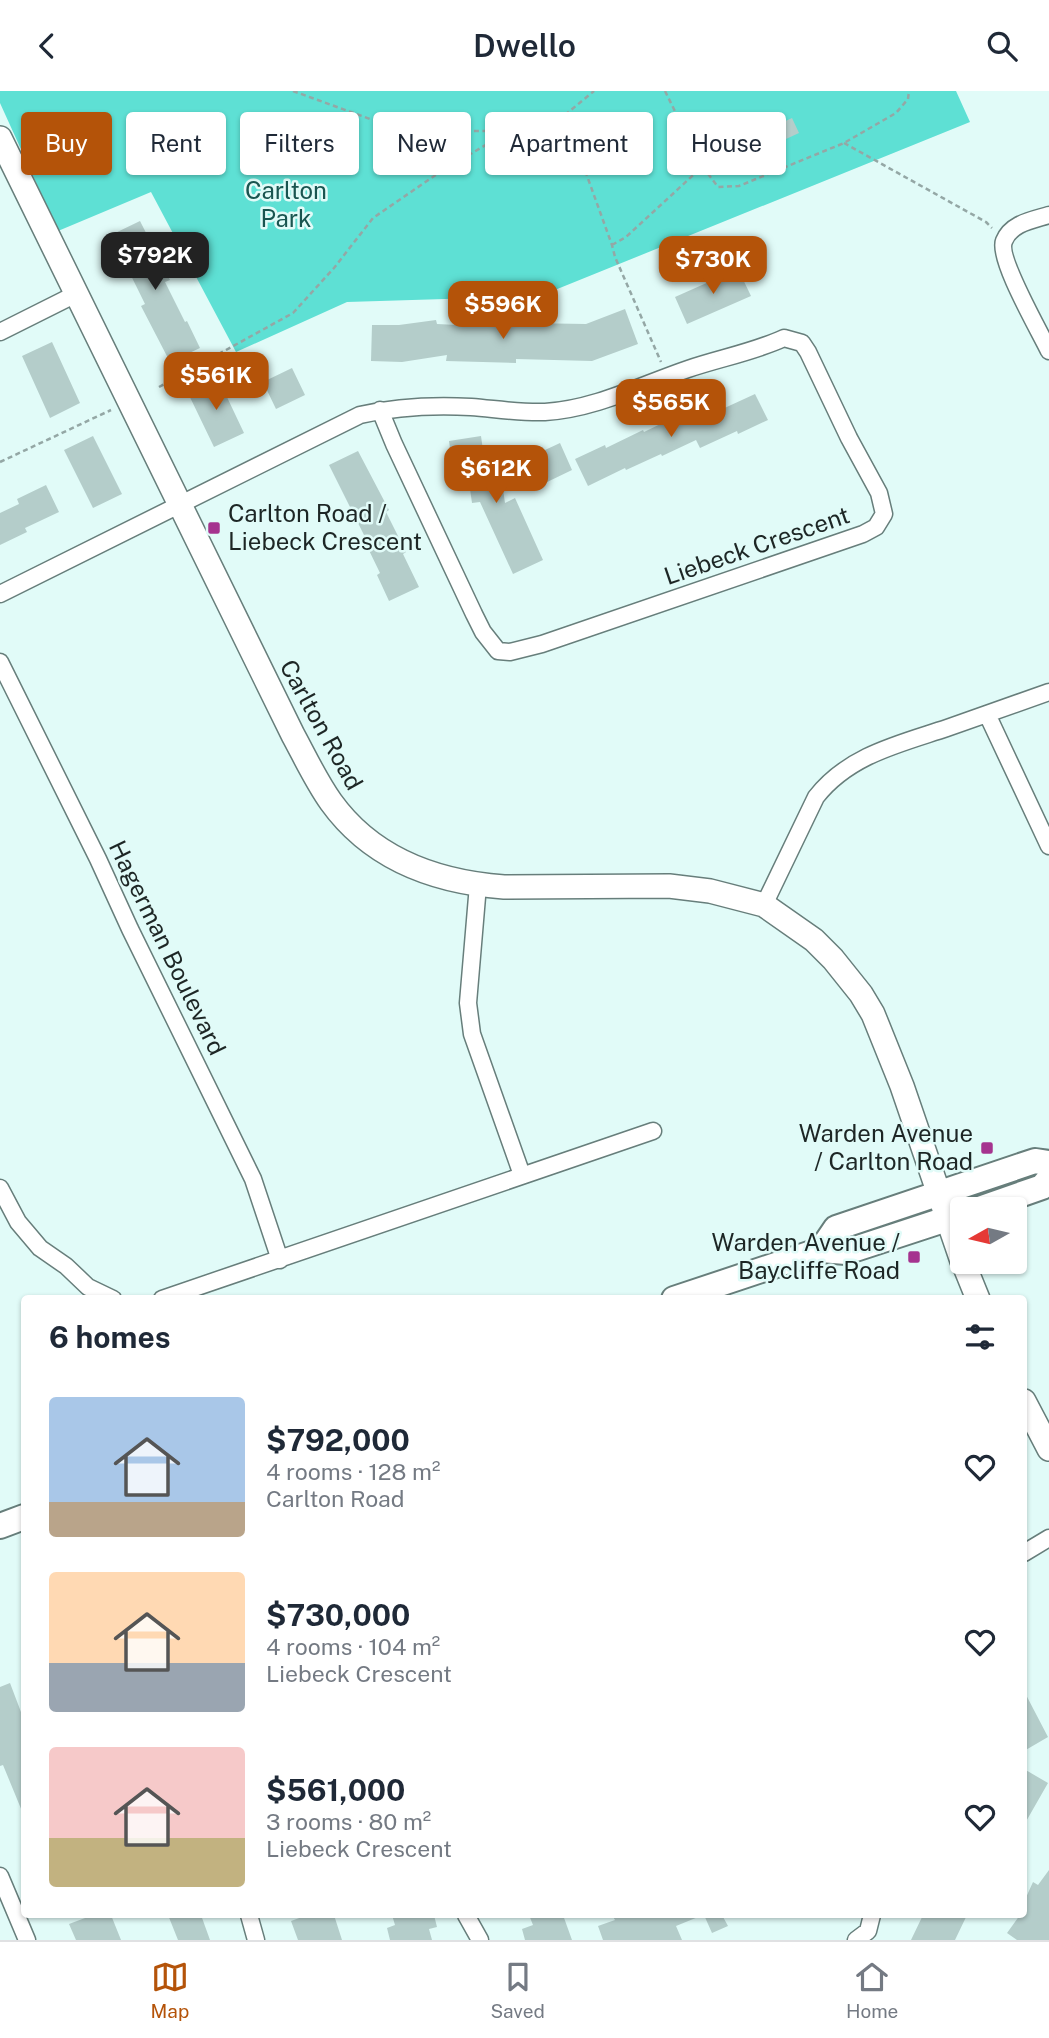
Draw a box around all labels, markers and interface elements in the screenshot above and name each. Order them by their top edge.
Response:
icon: back [28,27,66,65]
text: Dwello [473,27,576,64]
icon: search [983,27,1021,65]
chip: Buy [21,112,112,175]
chip: Rent [126,112,226,175]
chip: Filters [240,112,359,175]
chip: New [373,112,471,175]
chip: Apartment [485,112,653,175]
chip: House [667,112,786,175]
park label: Carlton Park [245,176,327,232]
pin: $792K [106,233,204,292]
pin: $730K [664,237,762,296]
text: $792K [117,241,193,268]
text: $730K [675,245,751,272]
pin: $596K [454,281,552,341]
text: $596K [464,290,542,317]
pin: $561K [167,353,265,412]
text: $561K [180,361,252,388]
pin: $565K [622,379,720,439]
text: $565K [632,388,710,415]
pin: $612K [447,445,545,505]
text: $612K [460,454,532,481]
place label: Carlton Road / Liebeck Crescent [228,499,422,555]
street label: Liebeck Crescent [660,500,853,590]
marker: Carlton Road / Liebeck Crescent [206,520,222,536]
street label: Carlton Road [275,655,369,794]
street label: Hagerman Boulevard [104,836,232,1059]
place label: Warden Avenue / Carlton Road [799,1119,973,1175]
marker: Warden Avenue / Carlton Road [979,1140,995,1156]
north arrow [950,1197,1027,1274]
map controls [950,1197,1027,1274]
place label: Warden Avenue / Baycliffe Road [712,1228,901,1284]
marker: Warden Avenue / Baycliffe Road [906,1249,922,1265]
icon: filters [961,1318,999,1356]
text: 6 homes [49,1319,171,1355]
text: $792,000 [266,1422,410,1458]
icon: home [105,1425,189,1509]
icon: heart [961,1448,999,1486]
text: 4 rooms · 128 m² [266,1458,440,1485]
text: Carlton Road [266,1485,404,1512]
text: $730,000 [266,1597,410,1633]
icon: home [105,1600,189,1684]
icon: heart [961,1623,999,1661]
text: 4 rooms · 104 m² [266,1633,440,1660]
text: Liebeck Crescent [266,1660,452,1687]
text: $561,000 [266,1772,405,1808]
icon: home [105,1775,189,1859]
icon: heart [961,1798,999,1836]
text: 3 rooms · 80 m² [266,1808,431,1835]
text: Liebeck Crescent [266,1835,452,1862]
tab: Map [151,1958,189,2022]
tab: Saved [490,1958,545,2022]
tab: Home [846,1958,898,2022]

